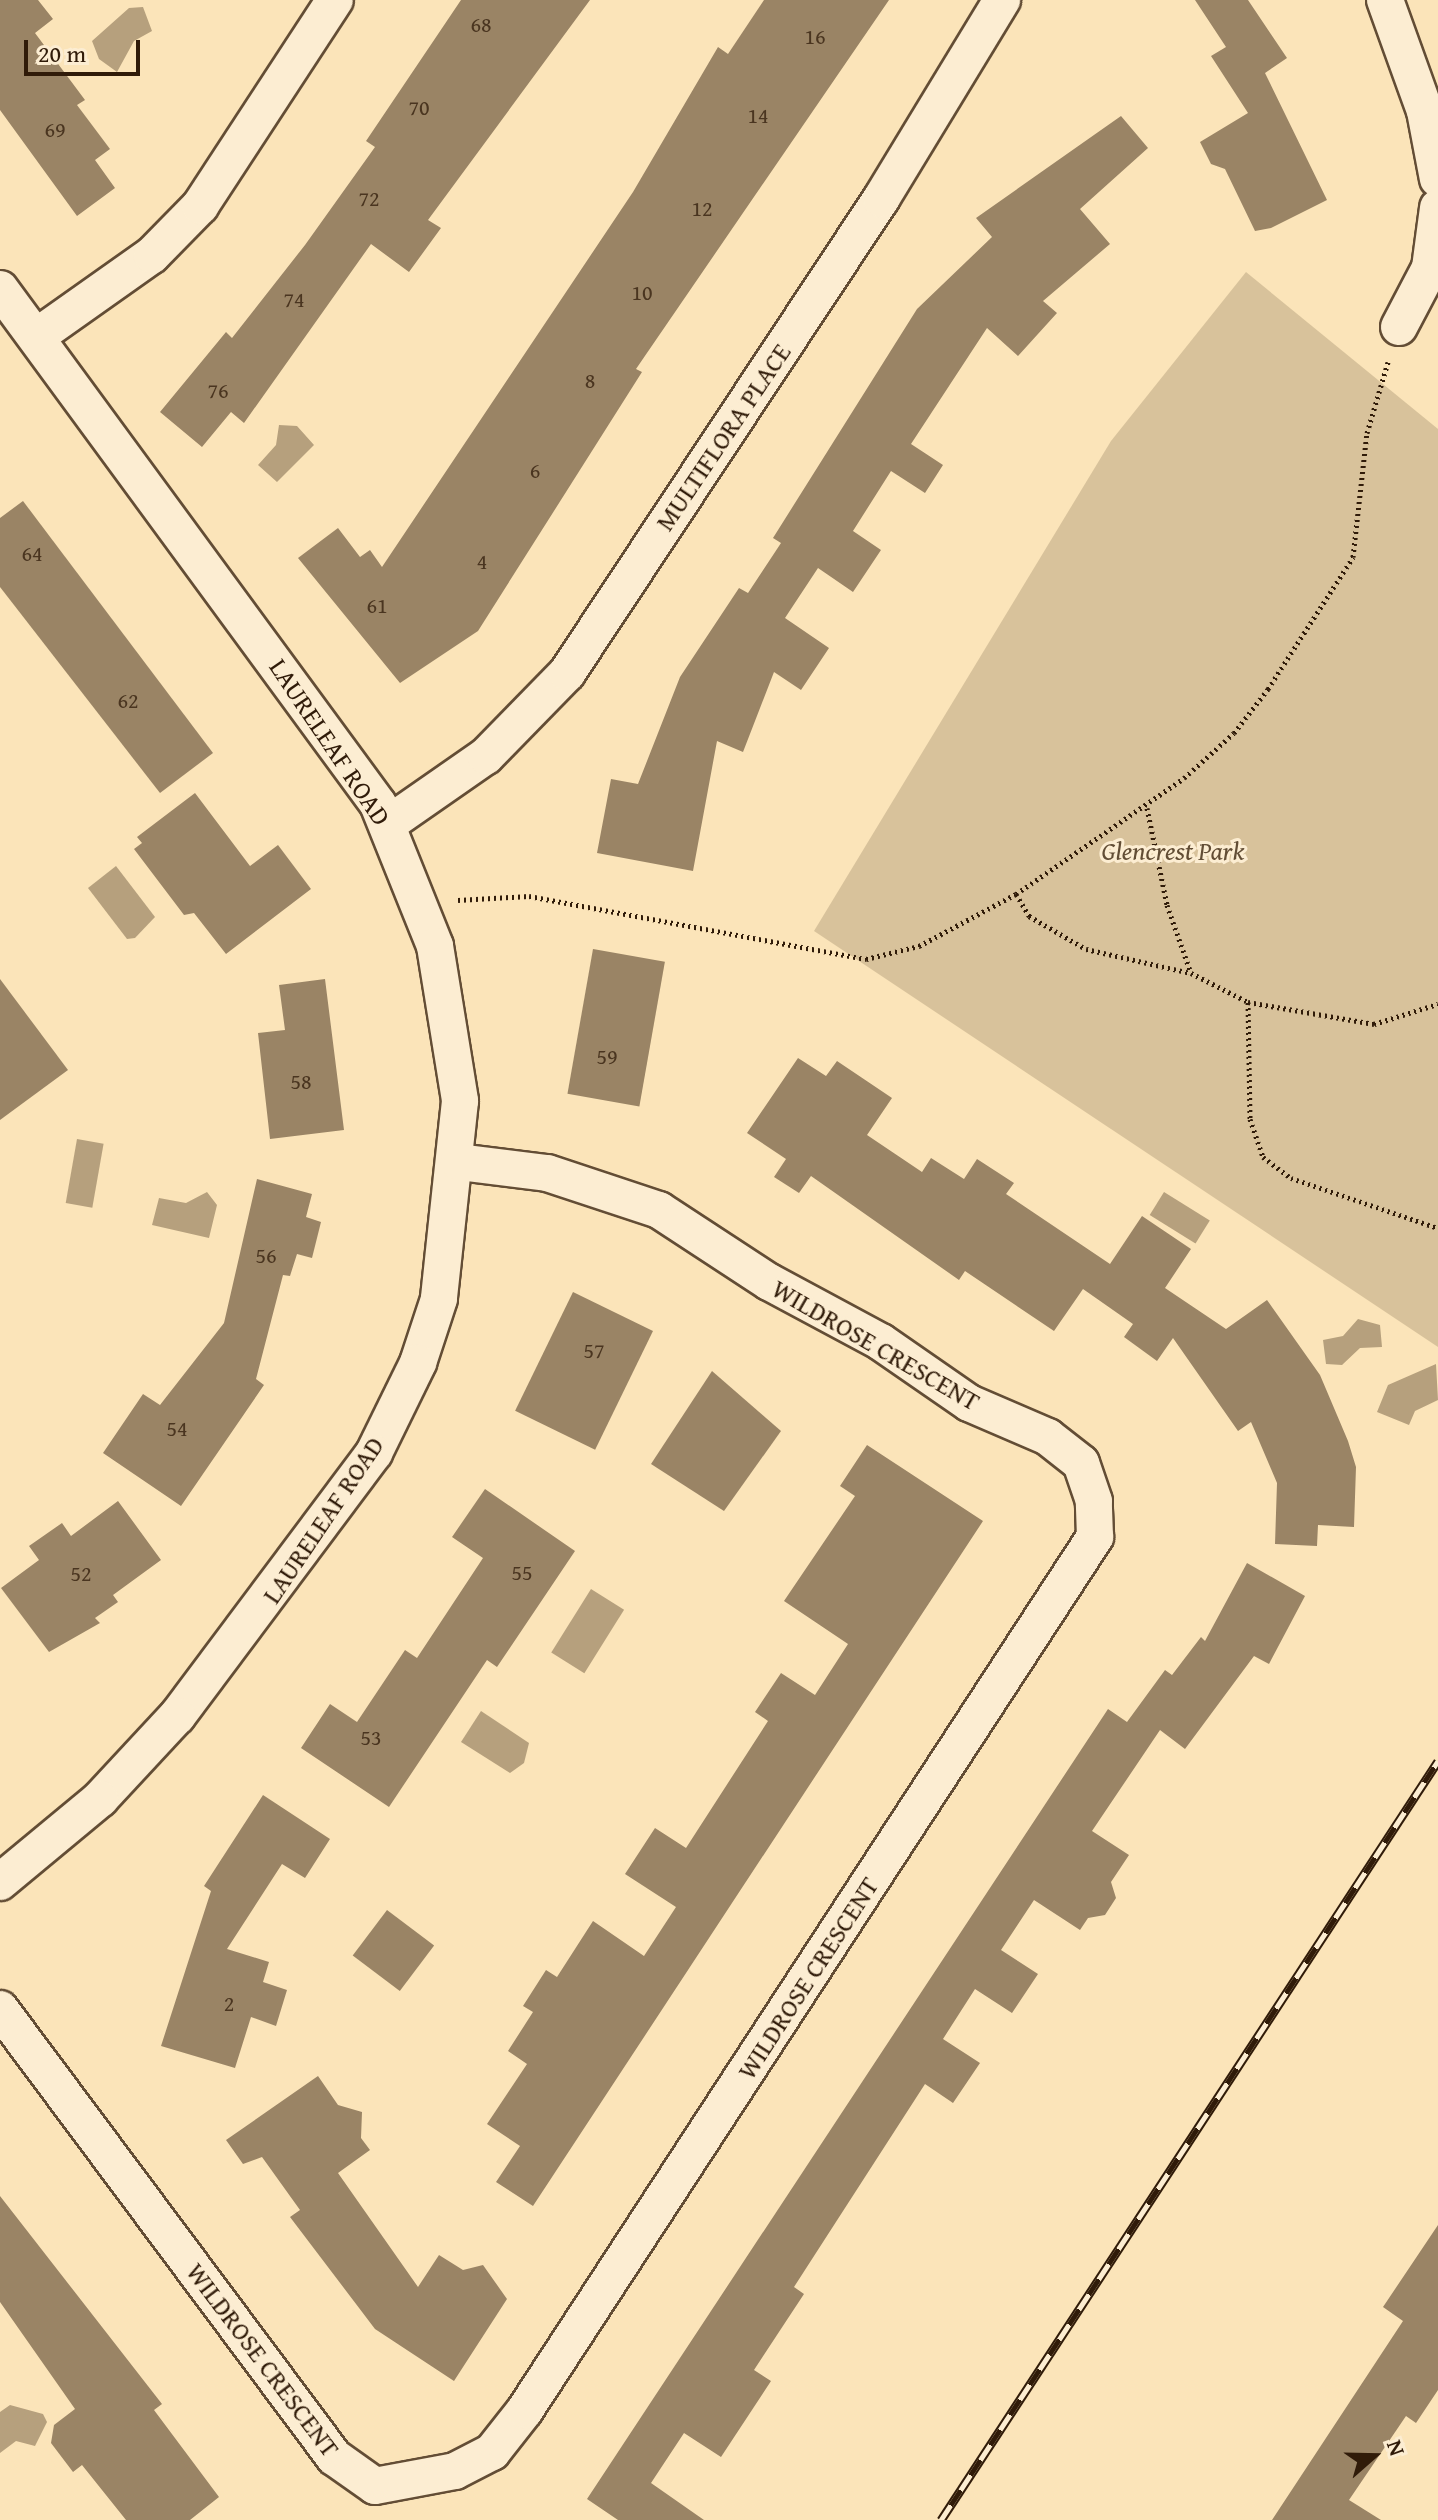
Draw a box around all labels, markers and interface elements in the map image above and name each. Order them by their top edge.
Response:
house number: 68 [470,12,492,38]
scale bar [28,24,144,74]
house number: 16 [804,24,826,50]
text: 20 m [38,36,86,71]
house number: 70 [408,95,430,121]
house number: 14 [747,103,769,129]
house number: 69 [44,117,66,143]
house number: 72 [358,186,380,212]
house number: 12 [691,196,713,222]
house number: 10 [631,280,653,306]
house number: 74 [283,287,305,313]
street label: MULTIFLORA PLACE [649,338,797,536]
house number: 8 [585,368,595,394]
house number: 76 [207,378,229,404]
house number: 6 [530,458,540,484]
house number: 64 [21,541,43,567]
house number: 4 [477,549,487,575]
house number: 61 [366,593,388,619]
street label: LAURELEAF ROAD [263,653,397,831]
house number: 62 [117,688,139,714]
park label: Glencrest Park [1102,835,1244,867]
house number: 59 [596,1044,618,1070]
house number: 58 [290,1069,312,1095]
house number: 56 [255,1243,277,1269]
street label: WILDROSE CRESCENT [767,1273,985,1417]
house number: 57 [583,1338,605,1364]
house number: 54 [166,1416,188,1442]
street label: LAURELEAF ROAD [256,1431,390,1609]
house number: 55 [511,1560,533,1586]
house number: 52 [70,1561,92,1587]
house number: 53 [360,1725,382,1751]
street label: WILDROSE CRESCENT [731,1871,885,2085]
house number: 2 [224,1991,234,2017]
street label: WILDROSE CRESCENT [180,2257,346,2463]
north arrow [1334,2416,1414,2496]
text: N [1379,2435,1414,2460]

